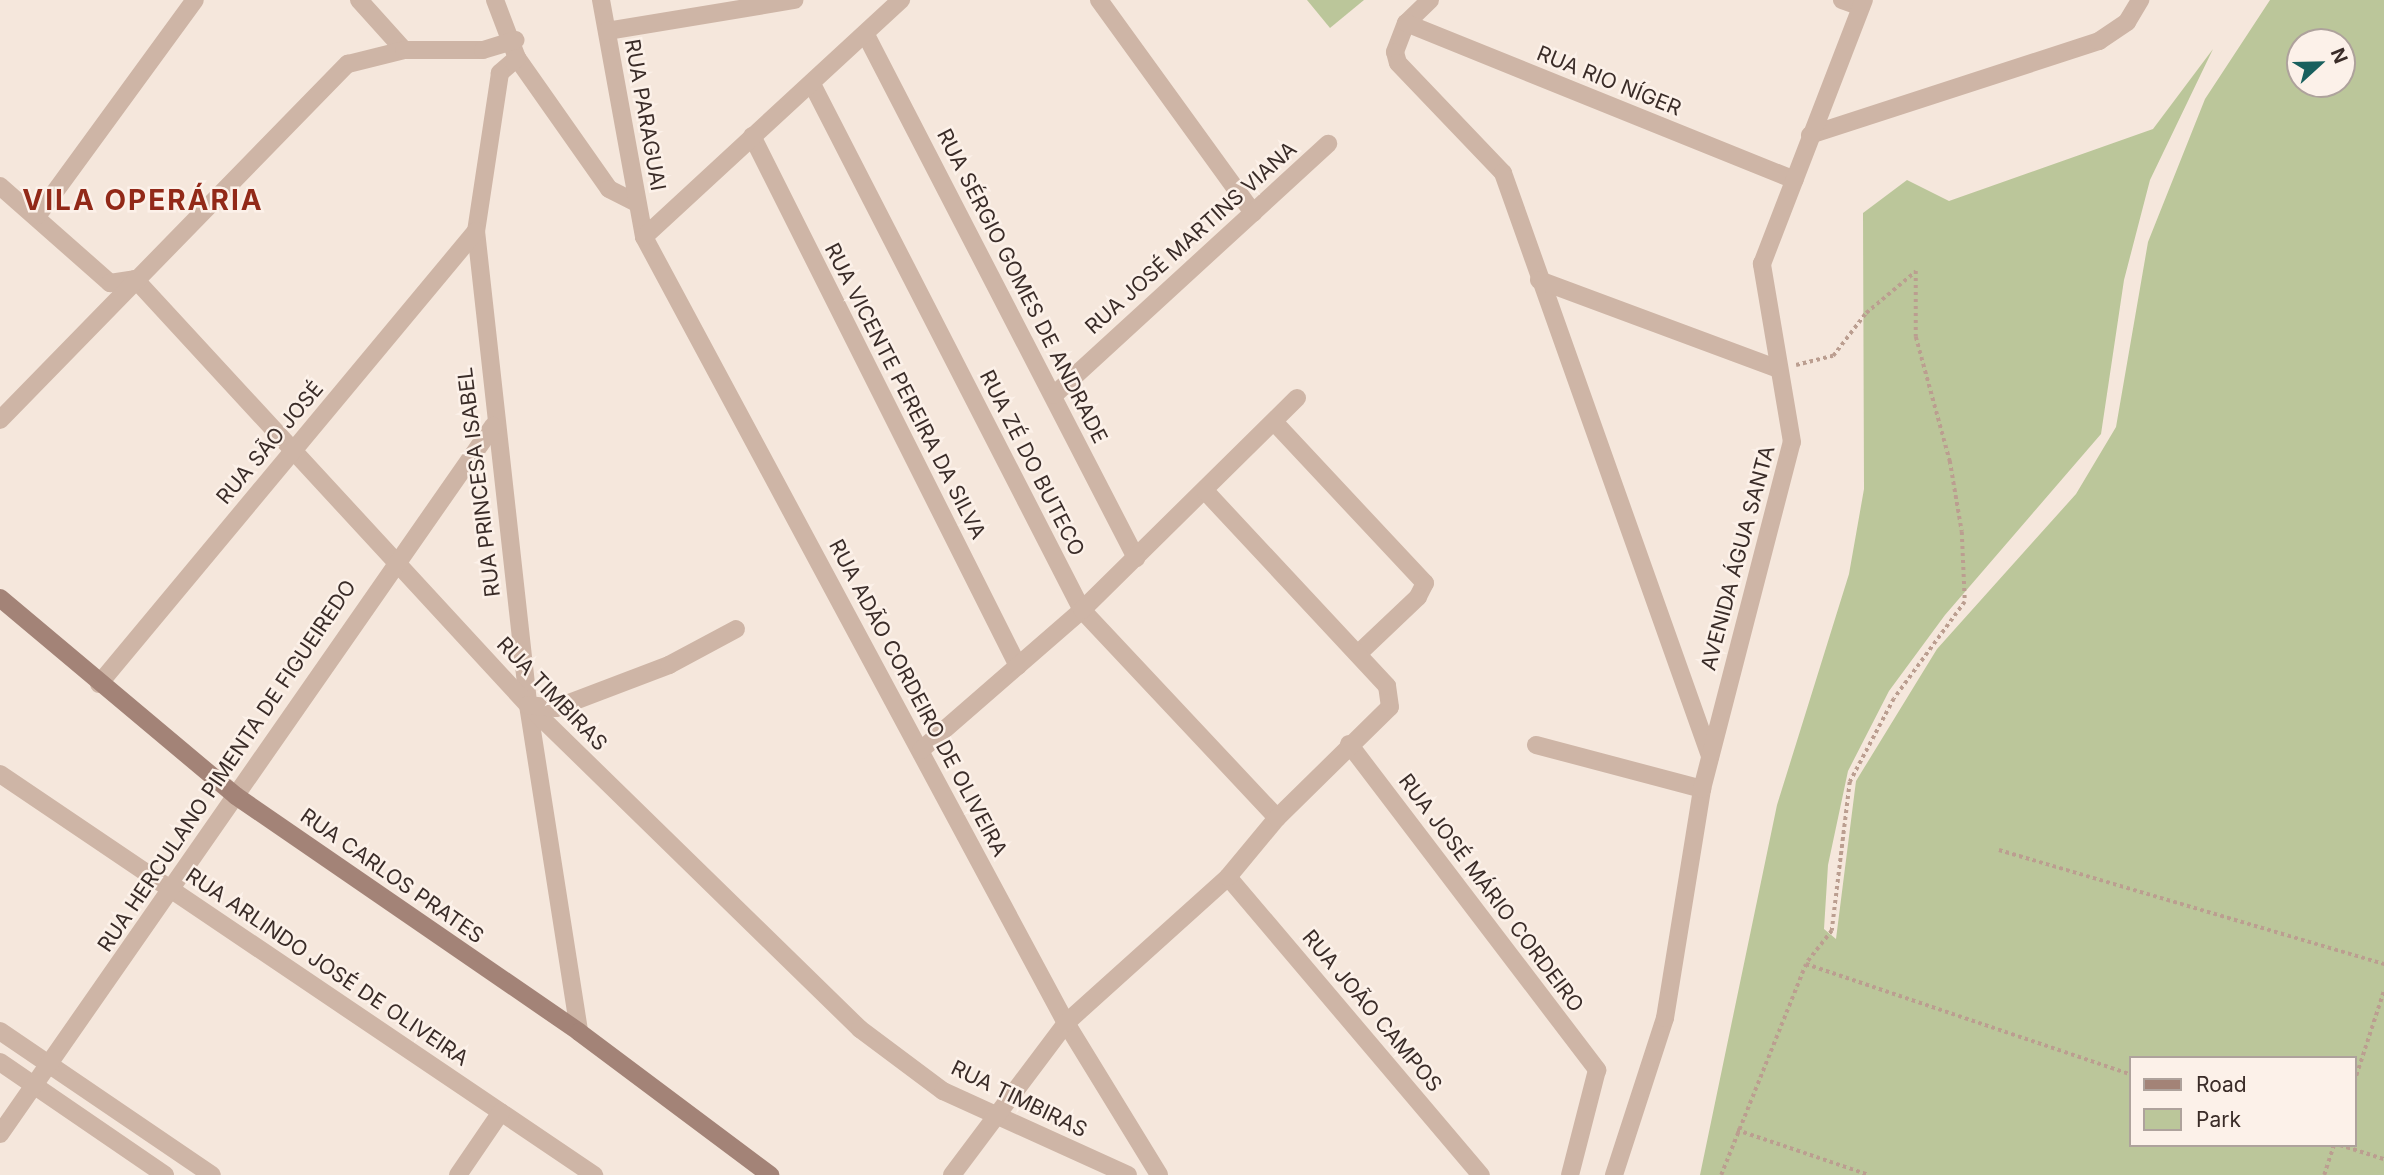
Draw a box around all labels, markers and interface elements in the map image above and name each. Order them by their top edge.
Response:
north arrow [2286,28,2356,98]
street label: RUA PARAGUAI [619,37,671,193]
street label: RUA RIO NÍGER [1533,41,1685,121]
text: N [2326,45,2352,67]
street label: RUA SÉRGIO GOMES DE ANDRADE [931,125,1113,447]
street label: RUA JOSÉ MARTINS VIANA [1080,136,1302,340]
district label: VILA OPERÁRIA [24,183,262,217]
street label: RUA VICENTE PEREIRA DA SILVA [819,239,991,543]
street label: RUA PRINCESA ISABEL [452,366,506,598]
street label: RUA ZÉ DO BUTECO [974,366,1090,560]
street label: RUA SÃO JOSÉ [211,376,329,510]
street label: AVENIDA ÁGUA SANTA [1696,443,1780,673]
street label: RUA ADÃO CORDEIRO DE OLIVEIRA [823,535,1013,861]
street label: RUA HERCULANO PIMENTA DE FIGUEIREDO [93,575,361,957]
street label: RUA TIMBIRAS [491,632,613,756]
street label: RUA JOSÉ MÁRIO CORDEIRO [1393,769,1589,1017]
street label: RUA CARLOS PRATES [295,803,489,949]
street label: RUA ARLINDO JOSÉ DE OLIVEIRA [181,863,473,1071]
street label: RUA JOÃO CAMPOS [1297,925,1447,1097]
street label: RUA TIMBIRAS [947,1055,1091,1143]
legend [2128,1056,2356,1147]
text: Road [2196,1072,2247,1097]
text: Park [2196,1107,2241,1132]

